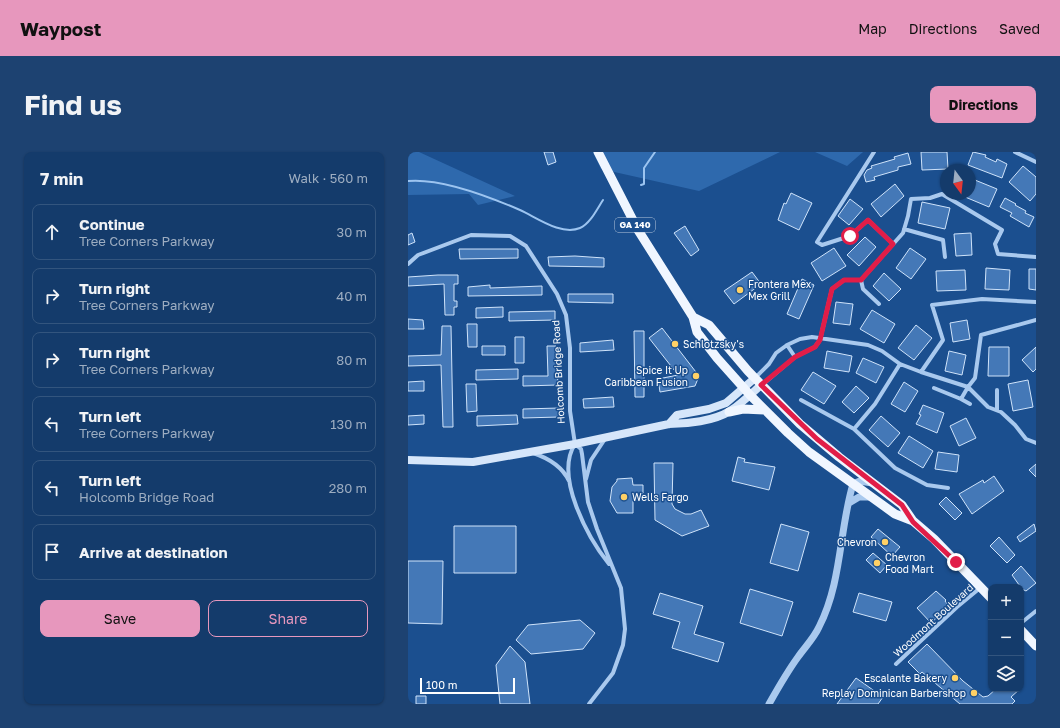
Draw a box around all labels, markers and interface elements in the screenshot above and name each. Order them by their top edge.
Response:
text: Waypost [20,17,101,40]
text: Map [858,20,887,37]
text: Directions [909,20,977,37]
text: Saved [999,20,1040,37]
button: Directions [930,86,1036,123]
text: Find us [24,88,122,121]
north arrow [940,164,976,200]
text: 7 min [40,168,83,189]
text: Walk · 560 m [289,170,368,186]
text: Continue [79,215,145,233]
road number: GA 140 [615,218,655,232]
icon: ahead [41,221,63,243]
text: 30 m [337,224,367,240]
route start [841,227,859,245]
text: Tree Corners Parkway [79,233,215,249]
place label: Frontera Mex Mex Grill [748,278,812,302]
text: Turn right [79,279,150,297]
icon: right [41,285,63,307]
marker: Frontera Mex Mex Grill [735,285,745,295]
text: 40 m [336,288,367,304]
text: Tree Corners Parkway [79,297,215,313]
street label: Holcomb Bridge Road [549,320,567,424]
place label: Schlotzsky's [683,338,744,350]
marker: Schlotzsky's [670,339,680,349]
text: Turn right [79,343,150,361]
icon: right [41,349,63,371]
text: 80 m [336,352,367,368]
text: Tree Corners Parkway [79,361,215,377]
place label: Spice It Up Caribbean Fusion [604,364,688,388]
marker: Spice It Up Caribbean Fusion [691,371,701,381]
text: Turn left [79,407,141,425]
icon: left [41,413,63,435]
text: 130 m [330,416,367,432]
text: Tree Corners Parkway [79,425,215,441]
text: Turn left [79,471,141,489]
icon: left [41,477,63,499]
text: 280 m [329,480,367,496]
text: Holcomb Bridge Road [79,489,214,505]
place label: Wells Fargo [632,491,689,503]
marker: Wells Fargo [619,492,629,502]
place label: Chevron [837,536,877,548]
marker: Chevron [880,537,890,547]
icon: arrive [41,541,63,563]
text: Arrive at destination [79,543,228,561]
place label: Chevron Food Mart [885,551,934,575]
route end [947,553,965,571]
marker: Chevron Food Mart [872,558,882,568]
street label: Woodmont Boulevard [891,581,975,659]
map controls [988,584,1024,692]
button: + [988,584,1024,620]
button: Save [40,600,200,637]
button: Share [208,600,368,637]
button: − [988,620,1024,656]
button: layers [988,656,1024,692]
place label: Escalante Bakery [864,672,947,684]
marker: Escalante Bakery [950,673,960,683]
scale bar [420,676,515,695]
text: 100 m [426,678,457,691]
place label: Replay Dominican Barbershop [822,687,966,699]
marker: Replay Dominican Barbershop [969,688,979,698]

